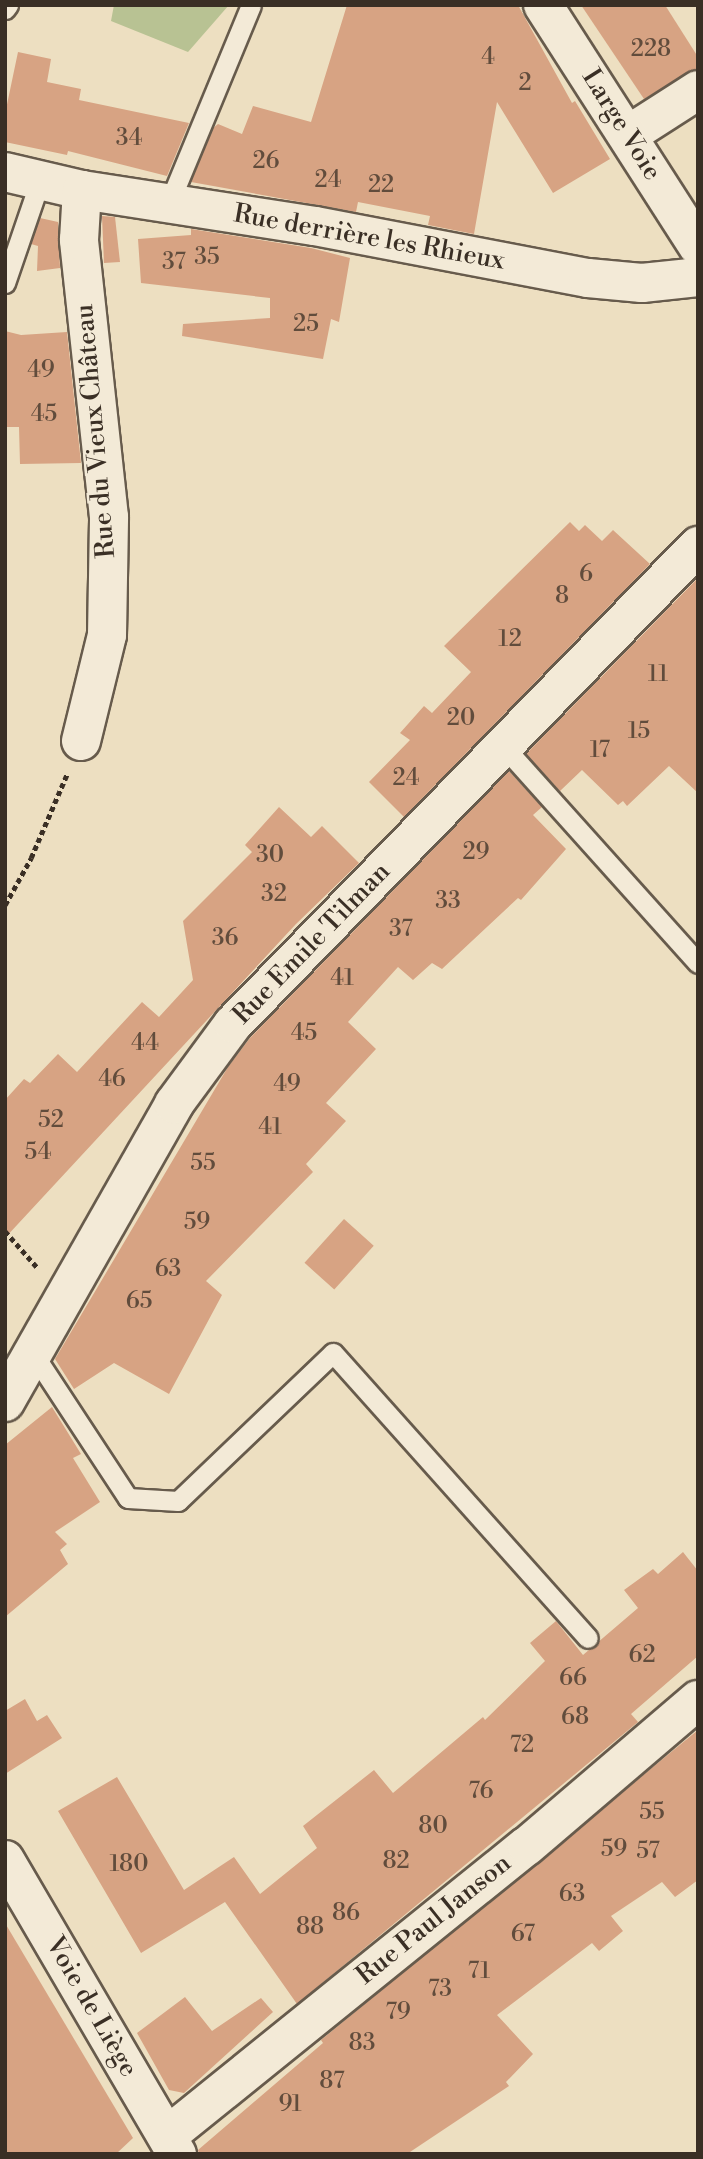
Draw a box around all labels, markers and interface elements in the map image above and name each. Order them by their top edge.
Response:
house number: 228 [631,35,671,63]
house number: 4 [481,43,495,71]
street label: Large Voie [574,63,668,187]
house number: 2 [518,69,532,97]
house number: 34 [116,124,142,152]
house number: 26 [252,147,280,175]
house number: 24 [315,166,341,194]
house number: 22 [368,171,394,199]
street label: Rue derrière les Rhieux [231,199,507,277]
house number: 35 [194,243,220,271]
house number: 37 [162,248,186,276]
street label: Rue du Vieux Château [69,303,123,559]
house number: 25 [293,310,319,338]
house number: 49 [27,356,55,384]
house number: 45 [31,400,57,428]
house number: 6 [579,560,593,588]
house number: 8 [555,582,569,610]
house number: 12 [498,625,522,653]
house number: 11 [648,660,668,688]
house number: 20 [447,704,475,732]
house number: 15 [628,717,650,745]
house number: 17 [590,736,610,764]
house number: 24 [393,764,419,792]
house number: 29 [462,838,490,866]
house number: 30 [256,841,284,869]
street label: Rue Emile Tilman [227,857,397,1031]
house number: 32 [261,880,287,908]
house number: 33 [435,887,461,915]
house number: 37 [389,915,413,943]
house number: 36 [212,924,238,952]
house number: 41 [330,964,354,992]
house number: 45 [291,1019,317,1047]
house number: 44 [131,1029,159,1057]
house number: 46 [98,1065,126,1093]
house number: 49 [273,1070,301,1098]
house number: 52 [38,1106,64,1134]
house number: 41 [258,1113,282,1141]
house number: 54 [25,1138,51,1166]
house number: 55 [190,1149,216,1177]
house number: 59 [184,1208,210,1236]
house number: 63 [155,1255,181,1283]
house number: 65 [126,1287,152,1315]
house number: 62 [628,1641,656,1669]
house number: 66 [559,1664,587,1692]
house number: 68 [561,1703,589,1731]
house number: 72 [510,1731,534,1759]
house number: 76 [469,1777,493,1805]
house number: 55 [639,1798,665,1826]
house number: 80 [418,1812,448,1840]
house number: 59 [601,1835,627,1863]
house number: 57 [636,1837,660,1865]
house number: 82 [382,1847,410,1875]
street label: Rue Paul Janson [350,1848,518,1992]
house number: 180 [110,1850,148,1878]
house number: 63 [559,1880,585,1908]
house number: 86 [332,1899,360,1927]
house number: 88 [296,1913,324,1941]
house number: 67 [511,1920,535,1948]
street label: Voie de Liège [38,1931,144,2083]
house number: 71 [468,1957,490,1985]
house number: 73 [428,1975,452,2003]
house number: 79 [385,1998,411,2026]
house number: 83 [349,2029,375,2057]
house number: 87 [319,2067,345,2095]
house number: 91 [278,2090,302,2118]

